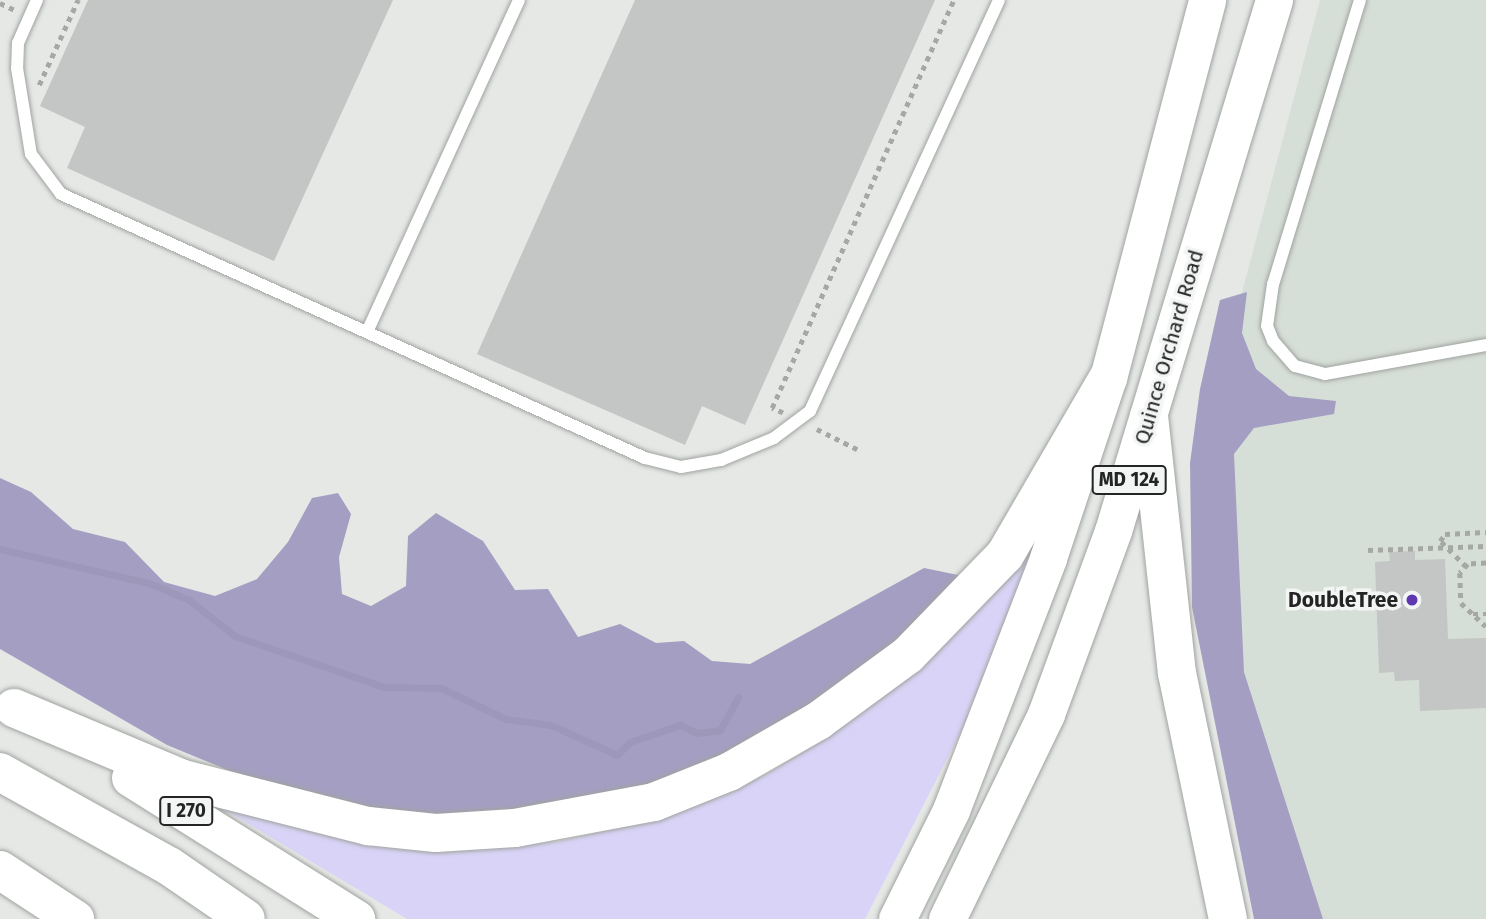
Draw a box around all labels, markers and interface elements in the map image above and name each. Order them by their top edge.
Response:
street label: Quince Orchard Road [1129,247,1209,447]
road number: MD 124 [1090,464,1168,495]
place label: DoubleTree [1288,587,1398,613]
marker: DoubleTree [1404,592,1420,608]
road number: I 270 [158,796,214,826]

